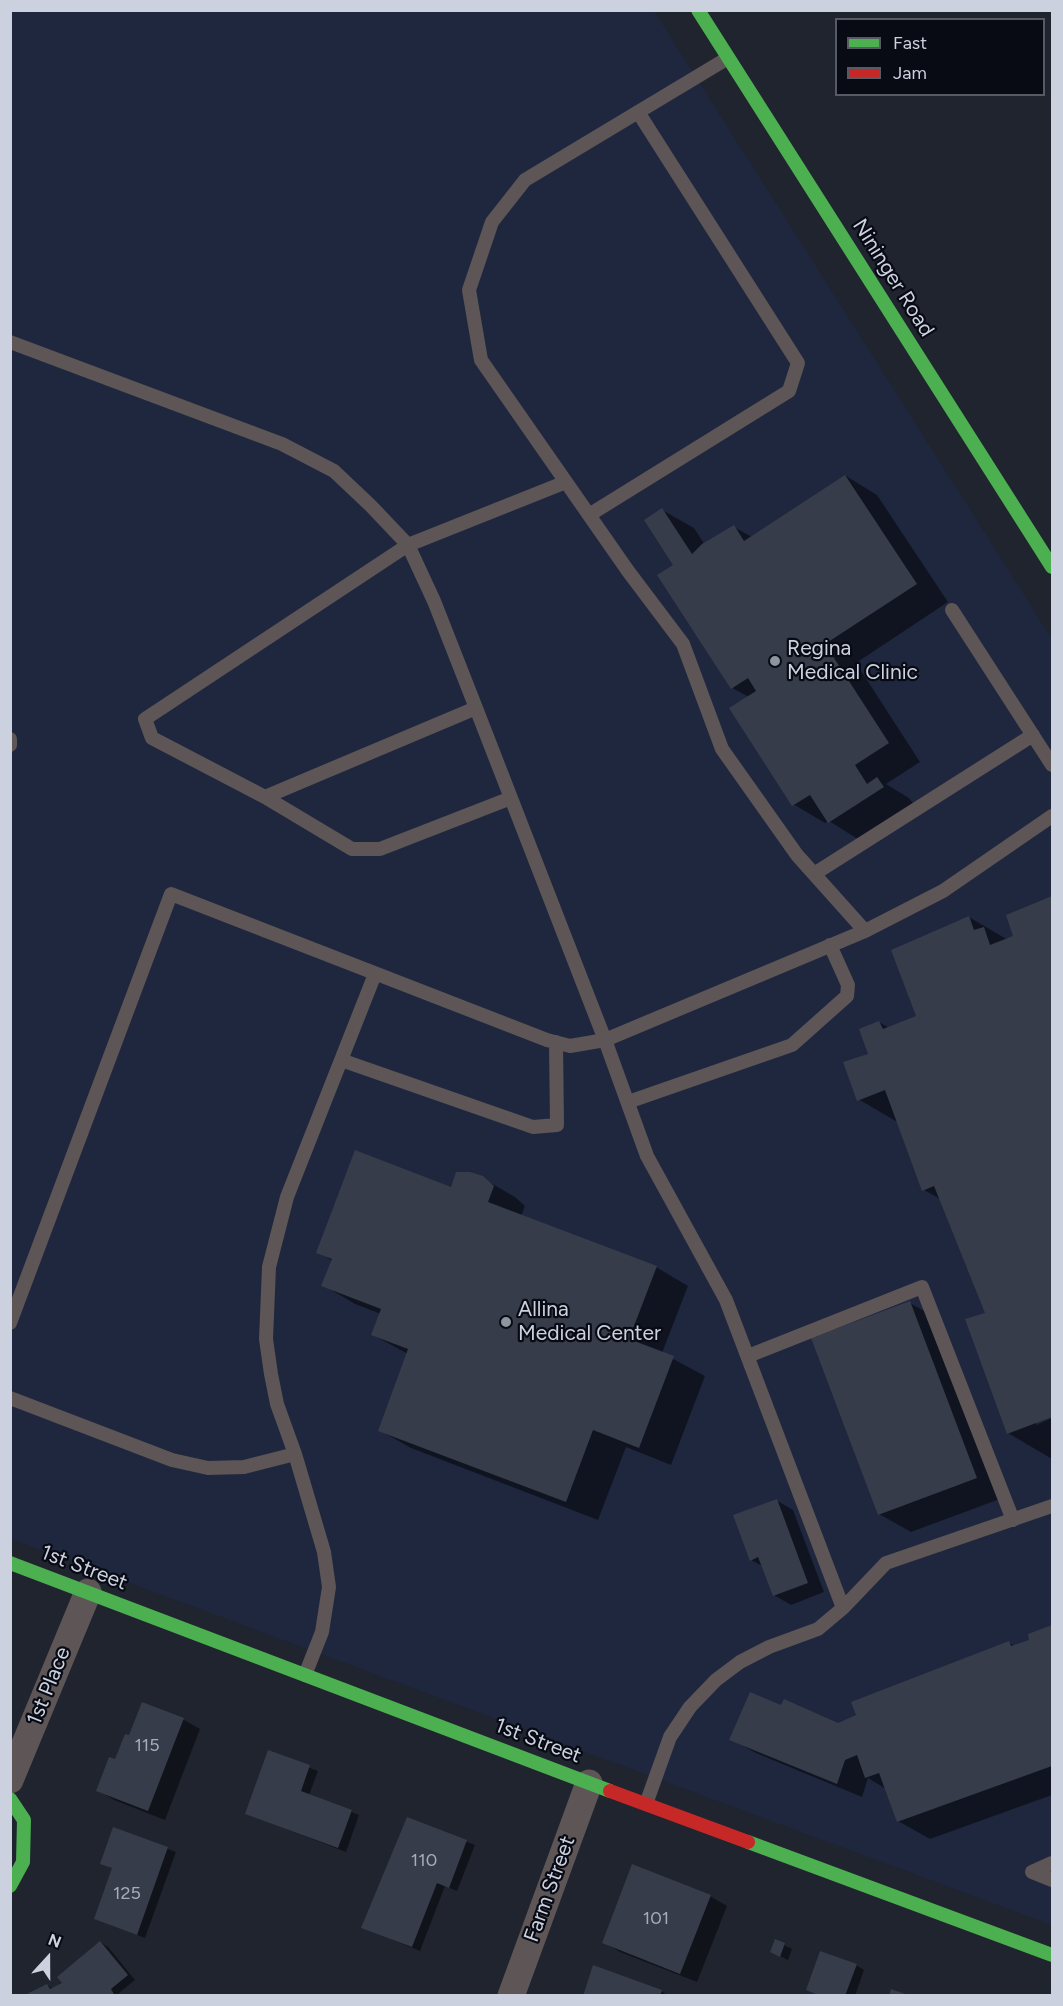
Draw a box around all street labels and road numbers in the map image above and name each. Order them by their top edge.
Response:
street label: Nininger Road [847,215,939,341]
street label: 1st Street [37,1540,131,1596]
street label: 1st Place [22,1643,76,1729]
street label: 1st Street [491,1713,585,1769]
street label: Farm Street [519,1833,581,1945]

